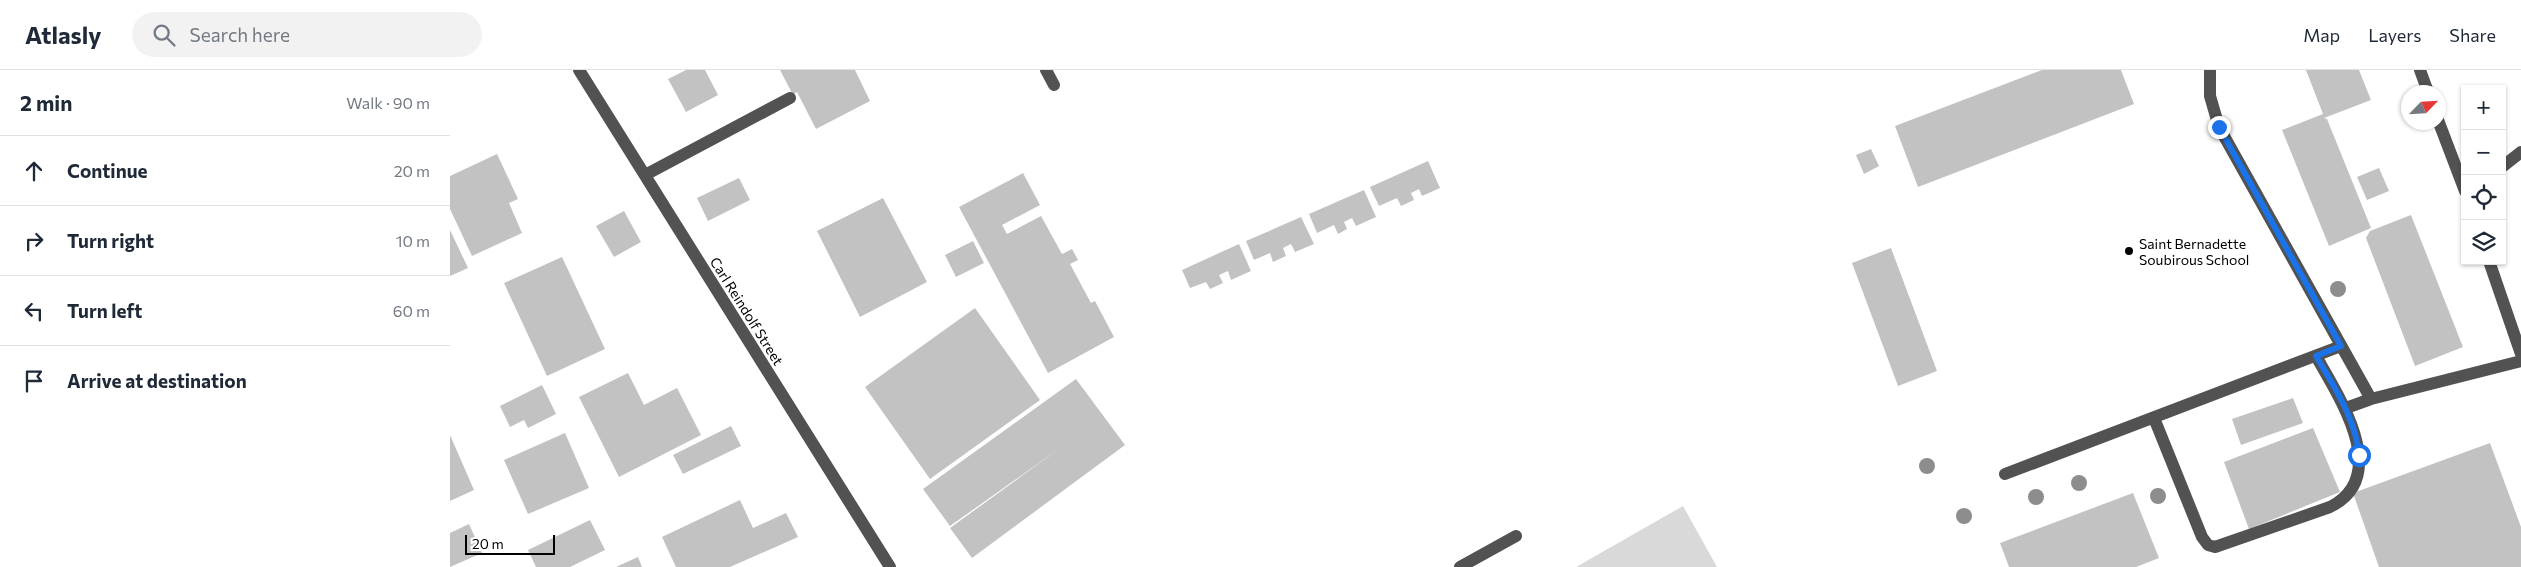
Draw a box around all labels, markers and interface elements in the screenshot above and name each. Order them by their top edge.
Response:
search box [132,12,482,57]
text: Atlasly [25,20,102,49]
icon: search [150,21,178,49]
text: Search here [190,23,290,46]
text: Map [2303,24,2340,46]
text: Layers [2368,24,2421,46]
text: Share [2449,24,2496,46]
north arrow [2401,85,2446,130]
map controls [2461,85,2506,265]
button: + [2461,85,2506,130]
text: 2 min [20,90,72,115]
text: Walk · 90 m [346,93,430,112]
route end [2208,116,2231,139]
button: − [2461,130,2506,175]
icon: ahead [20,157,48,185]
text: Continue [67,159,147,182]
text: 20 m [394,161,430,180]
button: locate [2461,175,2506,220]
button: layers [2461,220,2506,265]
icon: right [20,227,48,255]
text: Turn right [67,229,154,252]
text: 10 m [396,231,430,250]
place label: Saint Bernadette Soubirous School [2139,235,2249,268]
marker: Saint Bernadette Soubirous School [2123,245,2135,257]
street label: Carl Reindolf Street [707,254,787,368]
icon: left [20,297,48,325]
text: Turn left [67,299,142,322]
text: 60 m [393,301,430,320]
icon: arrive [20,367,48,395]
text: Arrive at destination [67,369,247,392]
route start [2348,444,2371,467]
scale bar [465,532,555,555]
text: 20 m [472,535,504,552]

